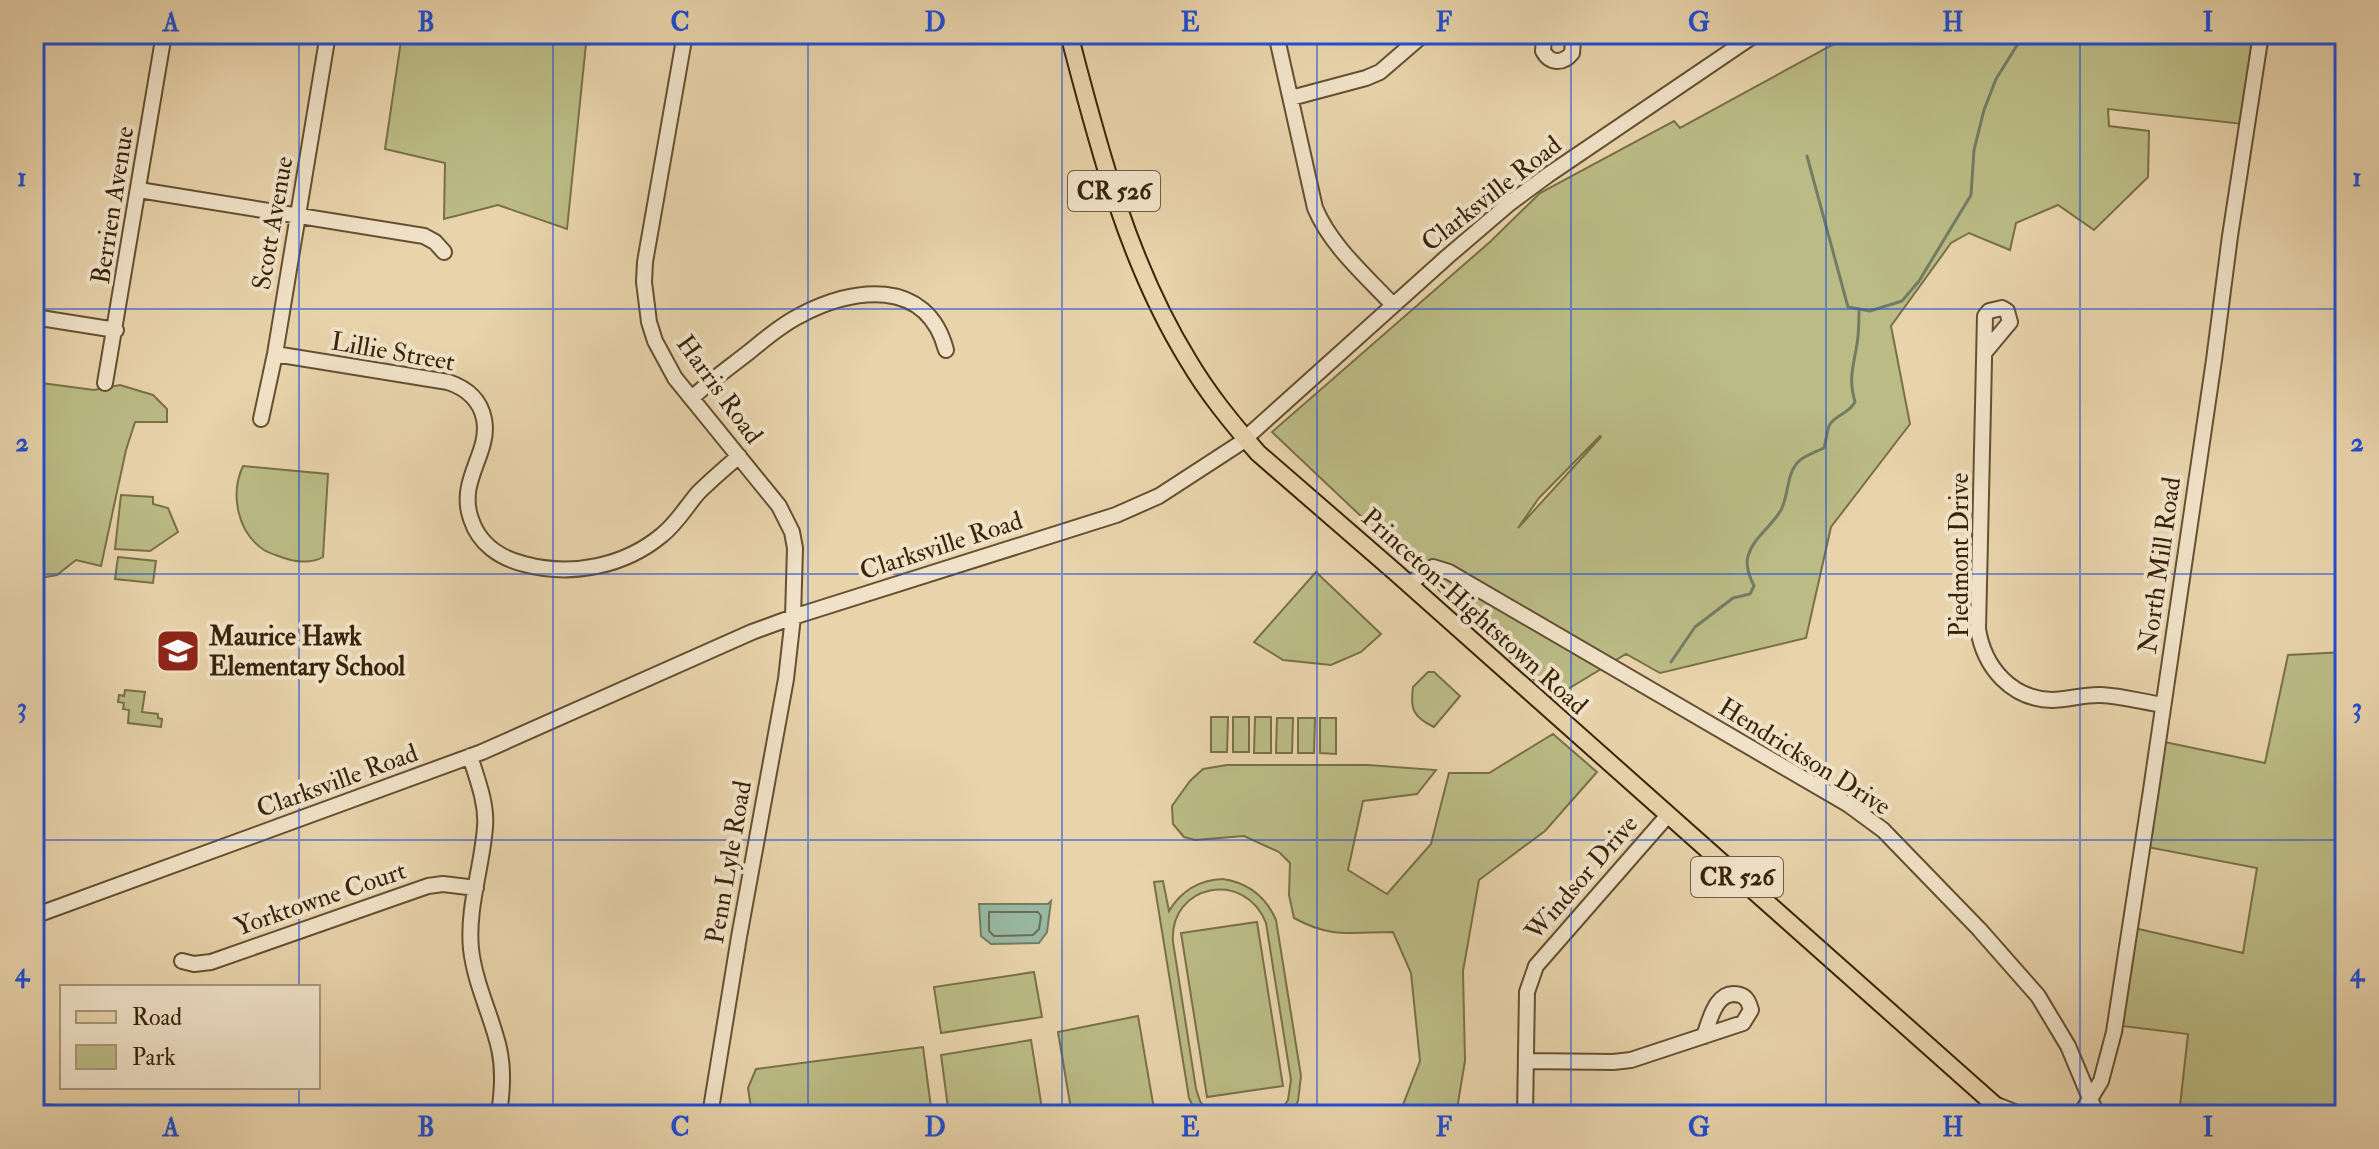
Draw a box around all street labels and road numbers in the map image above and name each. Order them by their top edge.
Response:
street label: Berrien Avenue [85,124,141,286]
street label: Clarksville Road [1415,129,1568,258]
street label: Scott Avenue [246,154,300,292]
road number: CR 526 [1068,171,1160,211]
street label: Lillie Street [329,325,457,379]
street label: Harris Road [669,329,770,451]
street label: Piedmont Drive [1944,472,1976,637]
street label: North Mill Road [2132,475,2188,655]
street label: Princeton-Hightstown Road [1355,502,1594,722]
street label: Clarksville Road [856,505,1027,587]
street label: Hendrickson Drive [1712,691,1897,823]
street label: Clarksville Road [252,737,422,825]
street label: Penn Lyle Road [699,778,759,946]
street label: Windsor Drive [1518,808,1645,948]
street label: Yorktowne Court [230,855,410,943]
road number: CR 526 [1691,857,1783,897]

